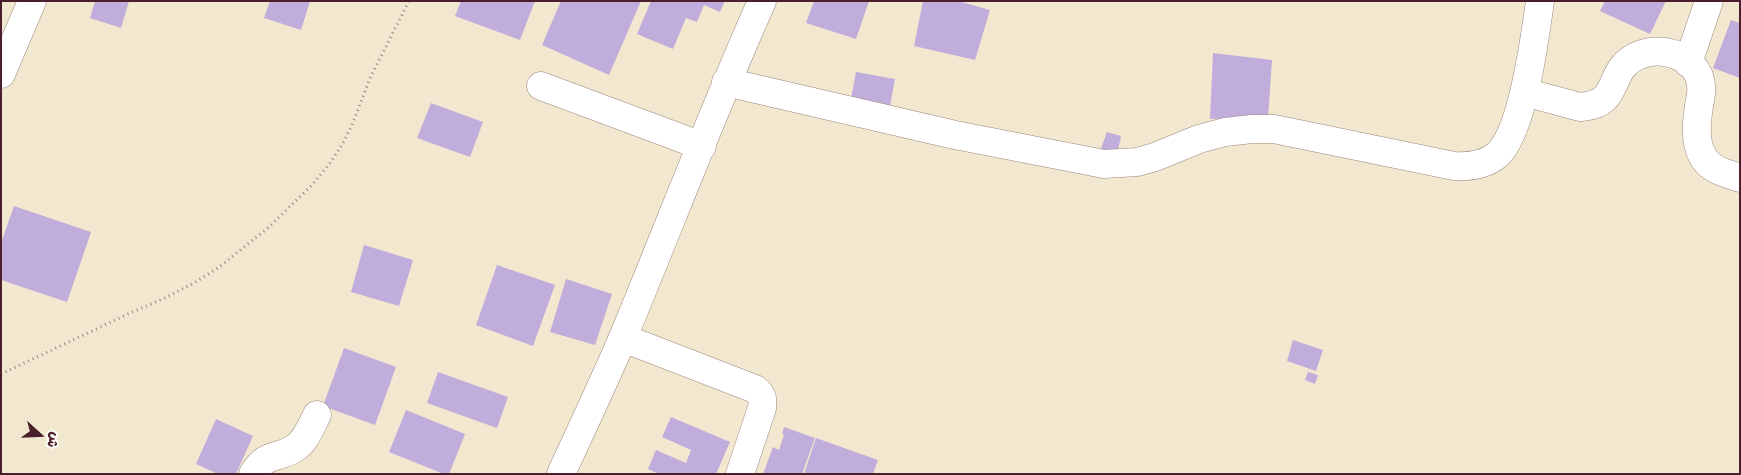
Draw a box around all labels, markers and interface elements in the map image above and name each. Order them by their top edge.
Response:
north arrow [15,410,65,460]
text: ش [42,429,67,451]

